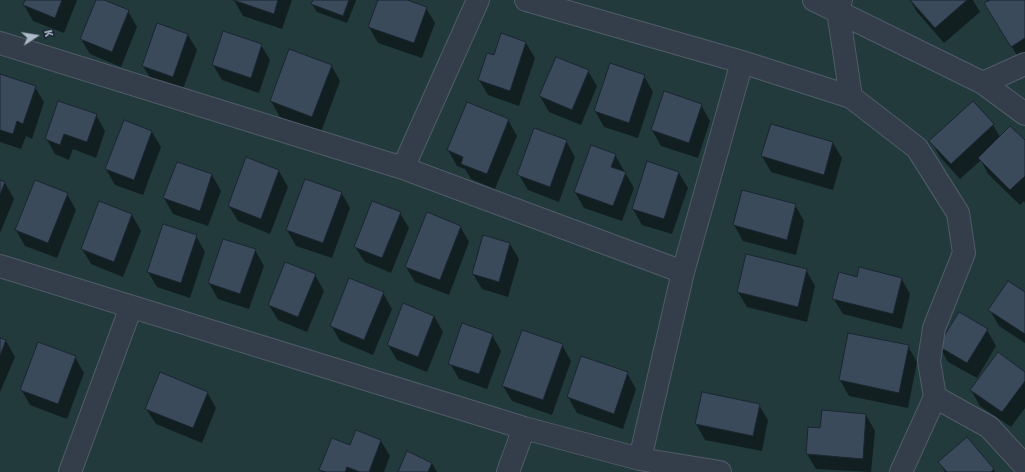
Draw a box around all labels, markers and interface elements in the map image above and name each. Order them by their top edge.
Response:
north arrow [16,16,56,56]
text: K [41,29,55,38]

